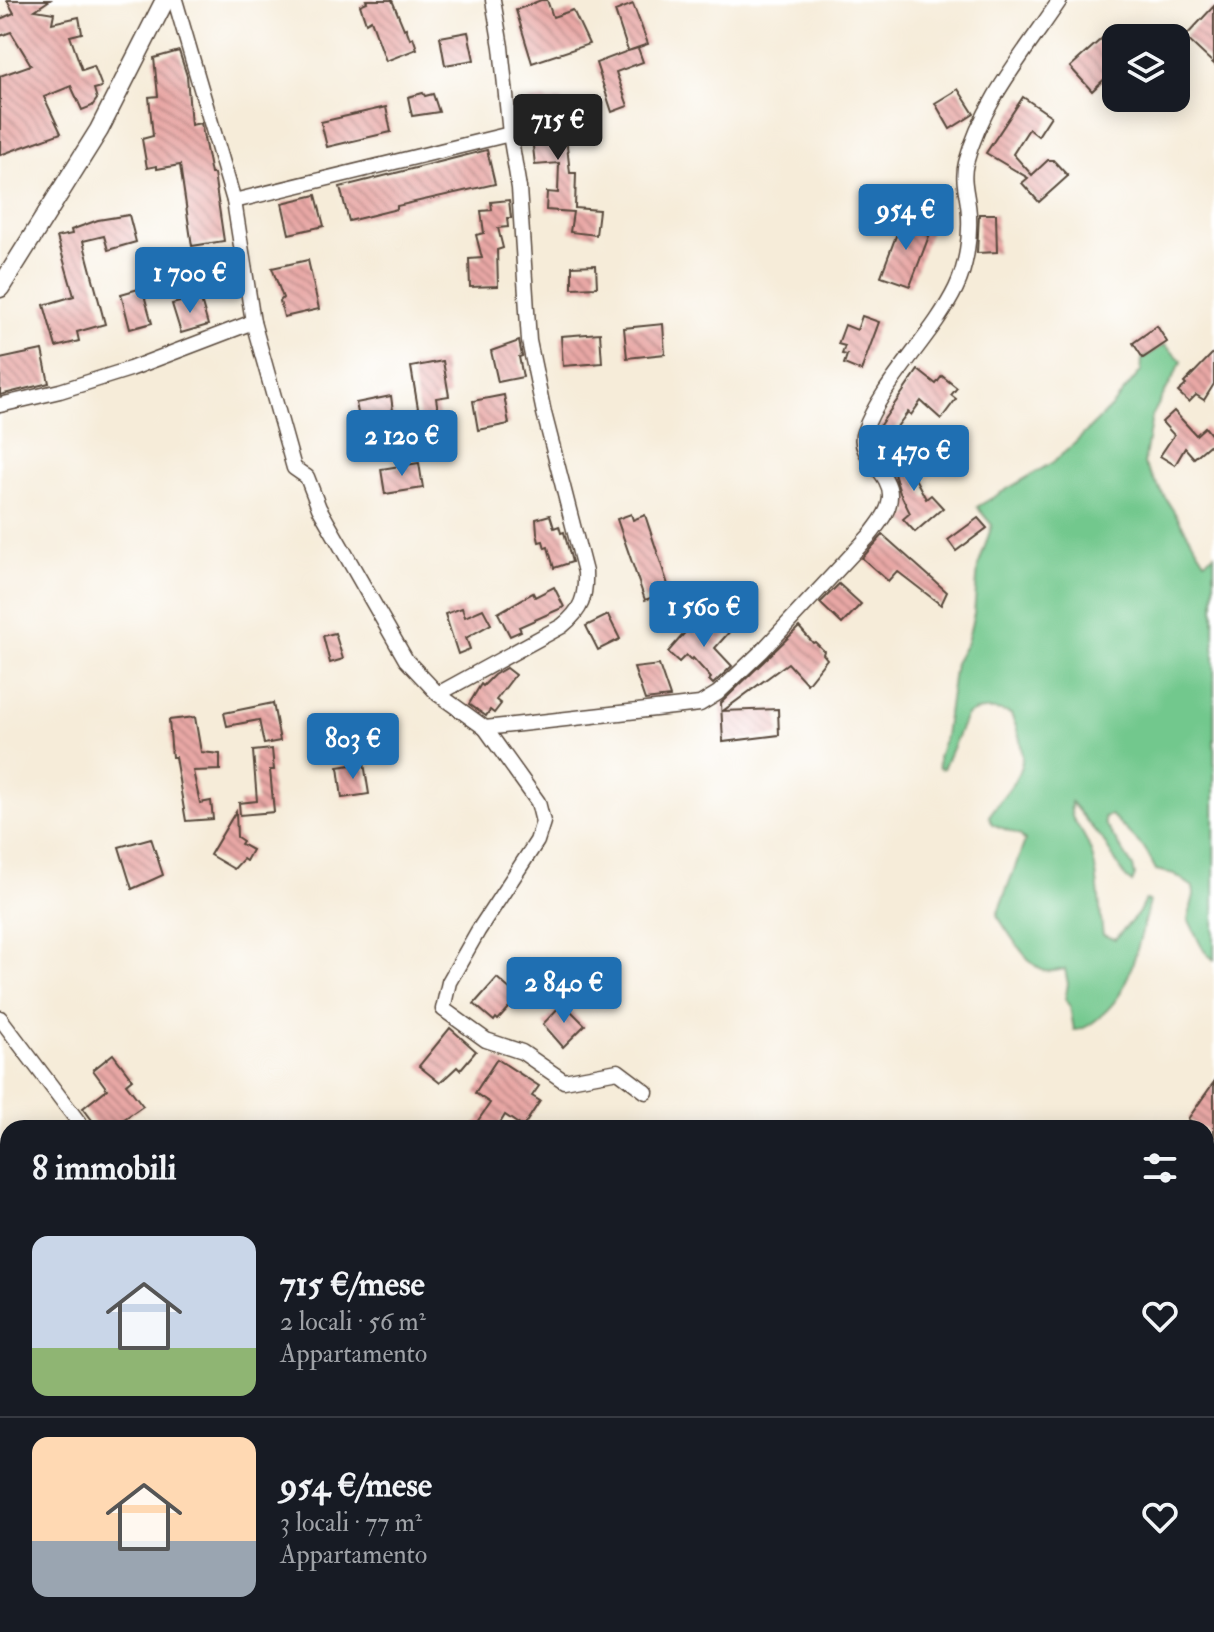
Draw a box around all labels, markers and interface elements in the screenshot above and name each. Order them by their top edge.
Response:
map controls [1102,24,1190,112]
button: layers [1102,24,1190,112]
pin: 715 € [502,94,614,162]
text: 715 € [531,104,585,136]
pin: 954 € [850,184,962,252]
text: 954 € [877,194,935,226]
pin: 1 700 € [116,247,264,315]
text: 1 700 € [153,257,227,289]
pin: 2 120 € [328,410,476,478]
text: 2 120 € [364,420,440,452]
pin: 1 470 € [840,425,988,493]
text: 1 470 € [877,435,951,467]
pin: 1 560 € [630,581,778,649]
text: 1 560 € [667,591,741,623]
pin: 803 € [297,713,409,781]
text: 803 € [325,723,381,755]
pin: 2 840 € [490,957,638,1025]
text: 2 840 € [525,967,603,999]
icon: filters [1138,1146,1182,1190]
text: 8 immobili [32,1147,177,1190]
text: 715 €/mese [280,1263,425,1306]
icon: home [96,1268,192,1364]
icon: heart [1138,1294,1182,1338]
text: 2 locali · 56 m² [280,1306,426,1338]
text: Appartamento [280,1338,427,1370]
text: 954 €/mese [280,1464,432,1507]
icon: home [96,1469,192,1565]
icon: heart [1138,1495,1182,1539]
text: 3 locali · 77 m² [280,1507,422,1539]
text: Appartamento [280,1539,427,1571]

